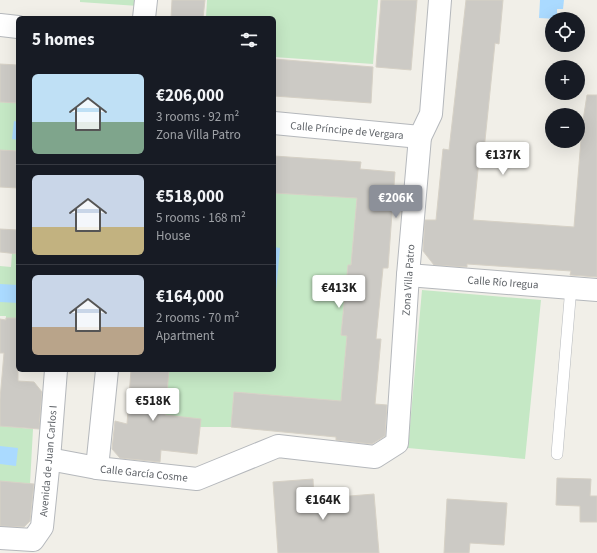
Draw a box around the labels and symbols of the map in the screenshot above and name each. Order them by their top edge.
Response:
street label: Calle Príncipe de Vergara [290,118,404,143]
pin: €137K [475,142,531,176]
pin: €206K [368,185,424,219]
street label: Zona Villa Patro [399,244,418,316]
street label: Calle Río Iregua [467,273,539,292]
pin: €413K [311,275,367,309]
pin: €518K [125,388,181,422]
street label: Avenida de Juan Carlos I [36,405,61,517]
street label: Calle García Cosme [99,461,189,486]
pin: €164K [295,487,351,521]

